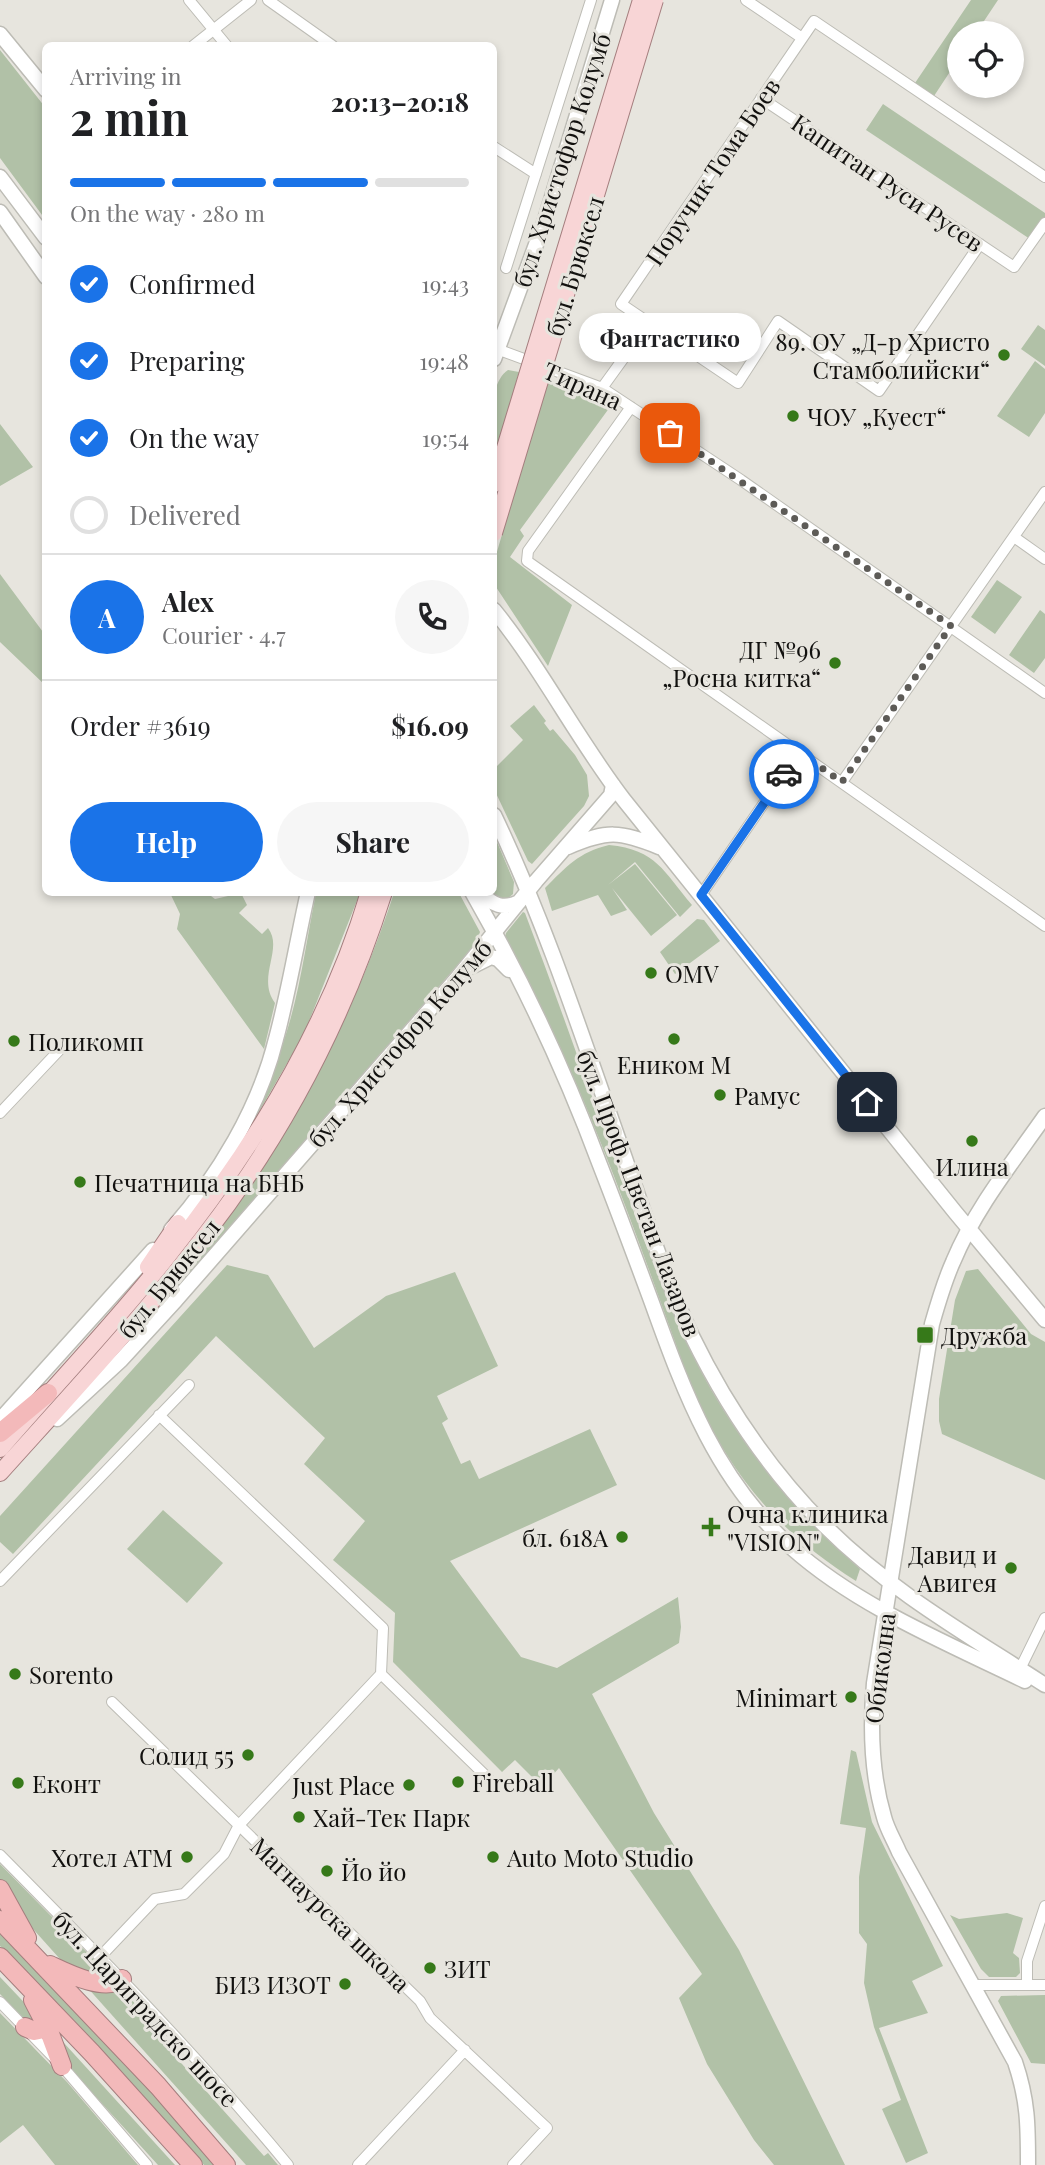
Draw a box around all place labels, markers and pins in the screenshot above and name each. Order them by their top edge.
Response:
callout: Фантастико [579,314,761,363]
place label: 89. ОУ „Д-р Христо Стамболийски“ [775,325,990,385]
marker: 89. ОУ „Д-р Христо Стамболийски“ [996,347,1012,363]
place label: ЧОУ „Куест“ [807,400,947,432]
pin [640,403,700,463]
marker: ЧОУ „Куест“ [785,408,801,424]
place label: ДГ №96 „Росна китка“ [662,633,821,693]
marker: ДГ №96 „Росна китка“ [827,655,843,671]
place label: OMV [665,957,719,989]
marker: OMV [643,965,659,981]
place label: Поликомп [28,1025,144,1057]
marker: Еником М [666,1031,682,1047]
marker: Поликомп [6,1033,22,1049]
place label: Еником М [617,1048,731,1080]
pin [837,1072,897,1132]
place label: Рамус [734,1079,800,1111]
marker: Рамус [712,1087,728,1103]
marker: Илина [964,1133,980,1149]
place label: Илина [935,1150,1009,1182]
place label: Печатница на БНБ [94,1166,304,1198]
marker: Печатница на БНБ [72,1174,88,1190]
place label: Дружба [941,1319,1027,1351]
marker: Дружба [915,1325,935,1345]
place label: Очна клиника "VISION" [727,1497,889,1557]
marker: Очна клиника "VISION" [701,1517,721,1537]
place label: бл. 618А [522,1521,609,1553]
marker: бл. 618А [614,1529,630,1545]
place label: Давид и Авигея [908,1538,997,1598]
marker: Давид и Авигея [1003,1560,1019,1576]
place label: Sorento [29,1658,113,1690]
marker: Sorento [7,1666,23,1682]
place label: Minimart [735,1681,837,1713]
marker: Minimart [843,1689,859,1705]
place label: Солид 55 [139,1739,234,1771]
marker: Солид 55 [240,1747,256,1763]
place label: Fireball [472,1766,554,1798]
place label: Еконт [32,1767,101,1799]
place label: Just Place [291,1769,395,1801]
marker: Fireball [450,1774,466,1790]
marker: Еконт [10,1775,26,1791]
marker: Just Place [401,1777,417,1793]
place label: Хай-Тек Парк [313,1801,470,1833]
marker: Хай-Тек Парк [291,1809,307,1825]
place label: Хотел АТМ [51,1841,173,1873]
place label: Auto Moto Studio [506,1841,694,1873]
marker: Хотел АТМ [179,1849,195,1865]
marker: Auto Moto Studio [485,1849,501,1865]
place label: Йо йо [341,1855,407,1887]
marker: Йо йо [319,1863,335,1879]
place label: ЗИТ [444,1952,491,1984]
marker: ЗИТ [422,1960,438,1976]
place label: БИЗ ИЗОТ [214,1968,331,2000]
marker: БИЗ ИЗОТ [337,1976,353,1992]

